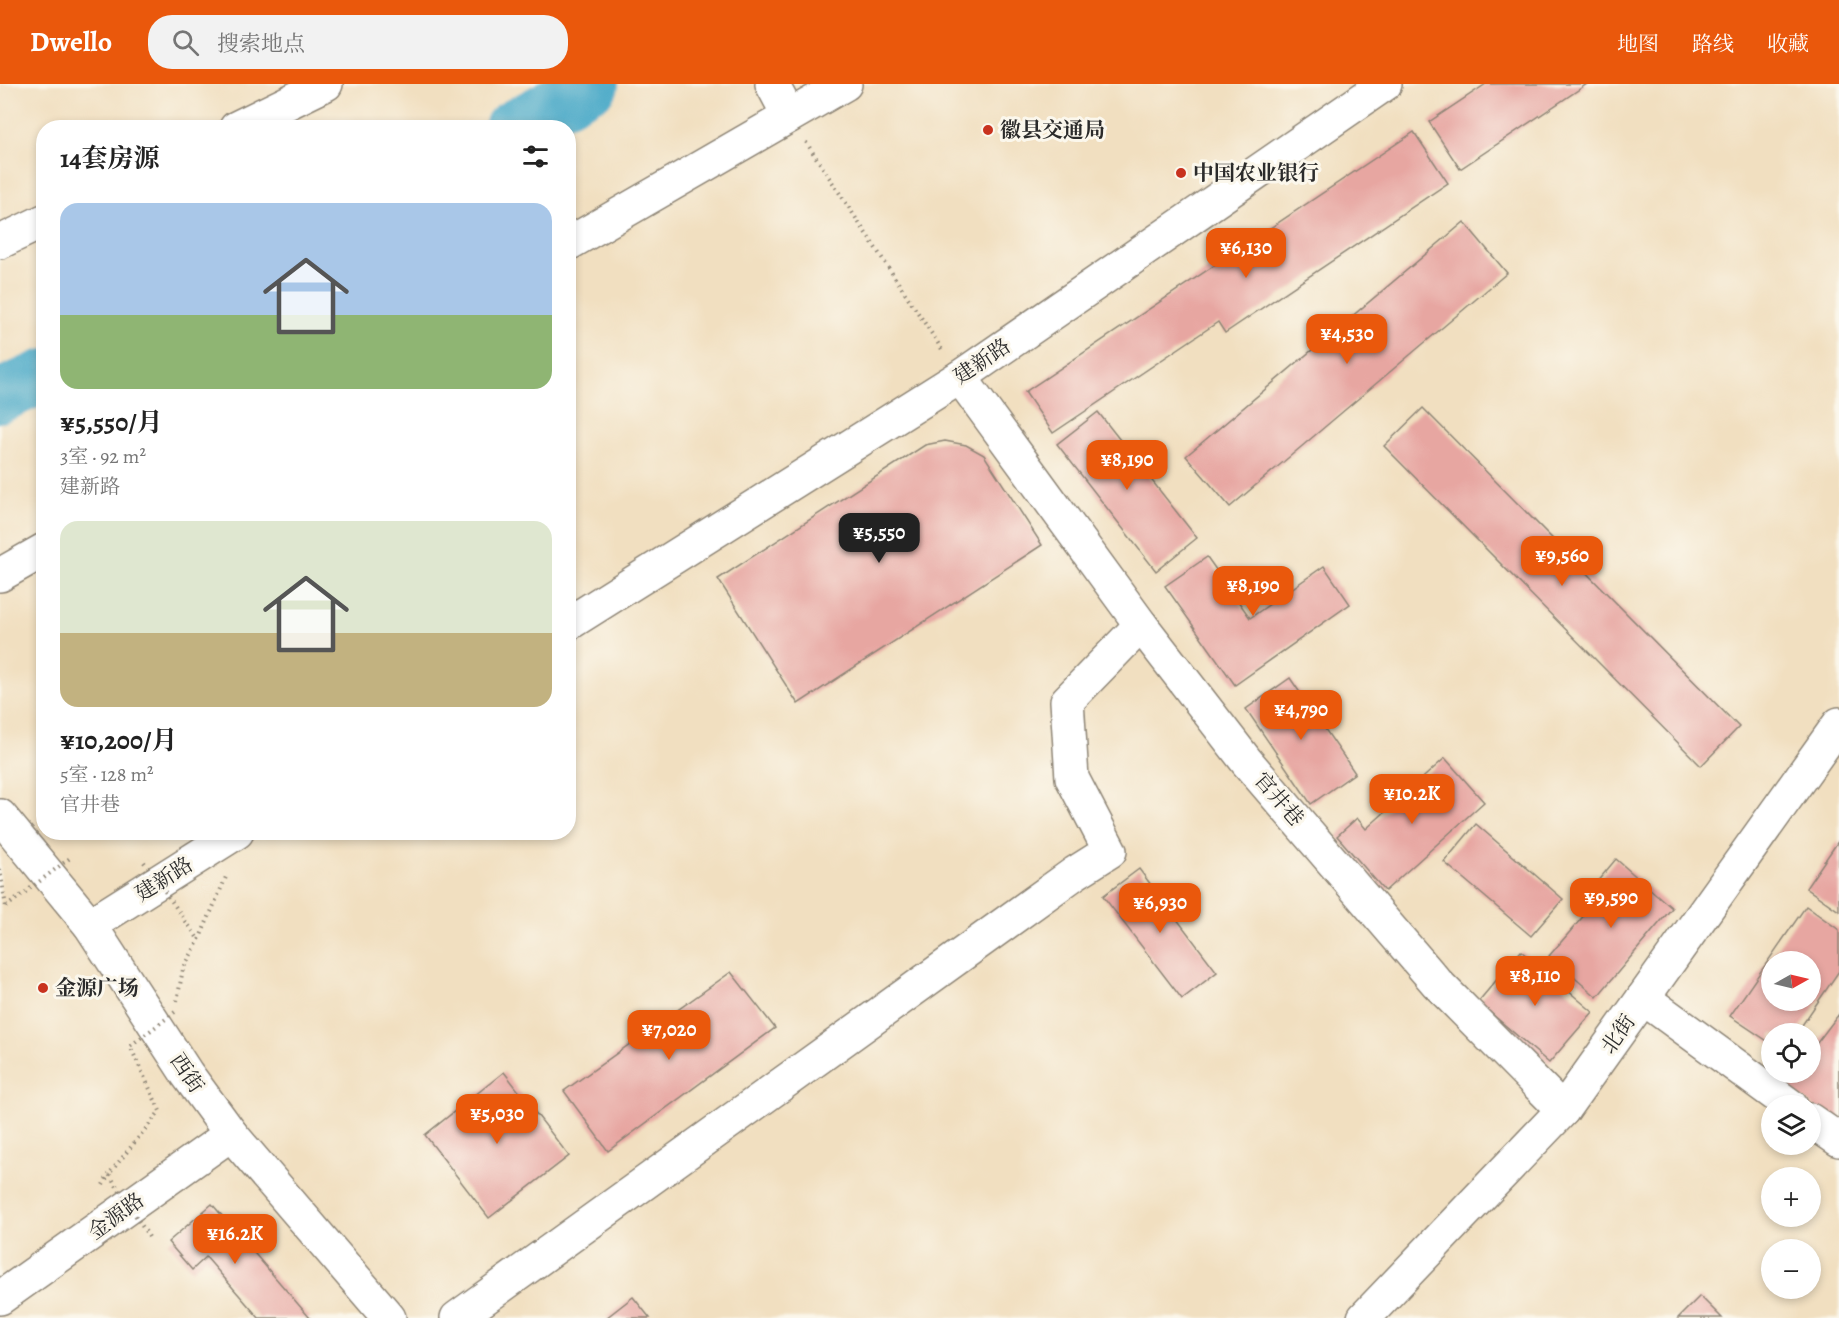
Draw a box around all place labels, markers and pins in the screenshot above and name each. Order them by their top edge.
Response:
place label: 徽县交通局 [1000,116,1105,144]
marker: 徽县交通局 [981,123,995,137]
place label: 中国农业银行 [1193,159,1319,187]
marker: 中国农业银行 [1174,166,1188,180]
pin: ¥6,130 [1197,228,1295,279]
pin: ¥4,530 [1298,314,1396,365]
pin: ¥8,190 [1078,440,1176,491]
pin: ¥5,550 [830,513,928,564]
pin: ¥9,560 [1513,536,1611,587]
pin: ¥8,190 [1204,566,1302,617]
pin: ¥4,790 [1252,690,1350,741]
pin: ¥10.2K [1363,774,1461,825]
pin: ¥9,590 [1562,878,1660,929]
pin: ¥6,930 [1111,883,1209,934]
pin: ¥8,110 [1486,956,1584,1007]
place label: 金源广场 [55,974,139,1002]
marker: 金源广场 [36,981,50,995]
pin: ¥7,020 [620,1010,718,1061]
pin: ¥5,030 [448,1094,546,1145]
pin: ¥16.2K [186,1214,284,1265]

